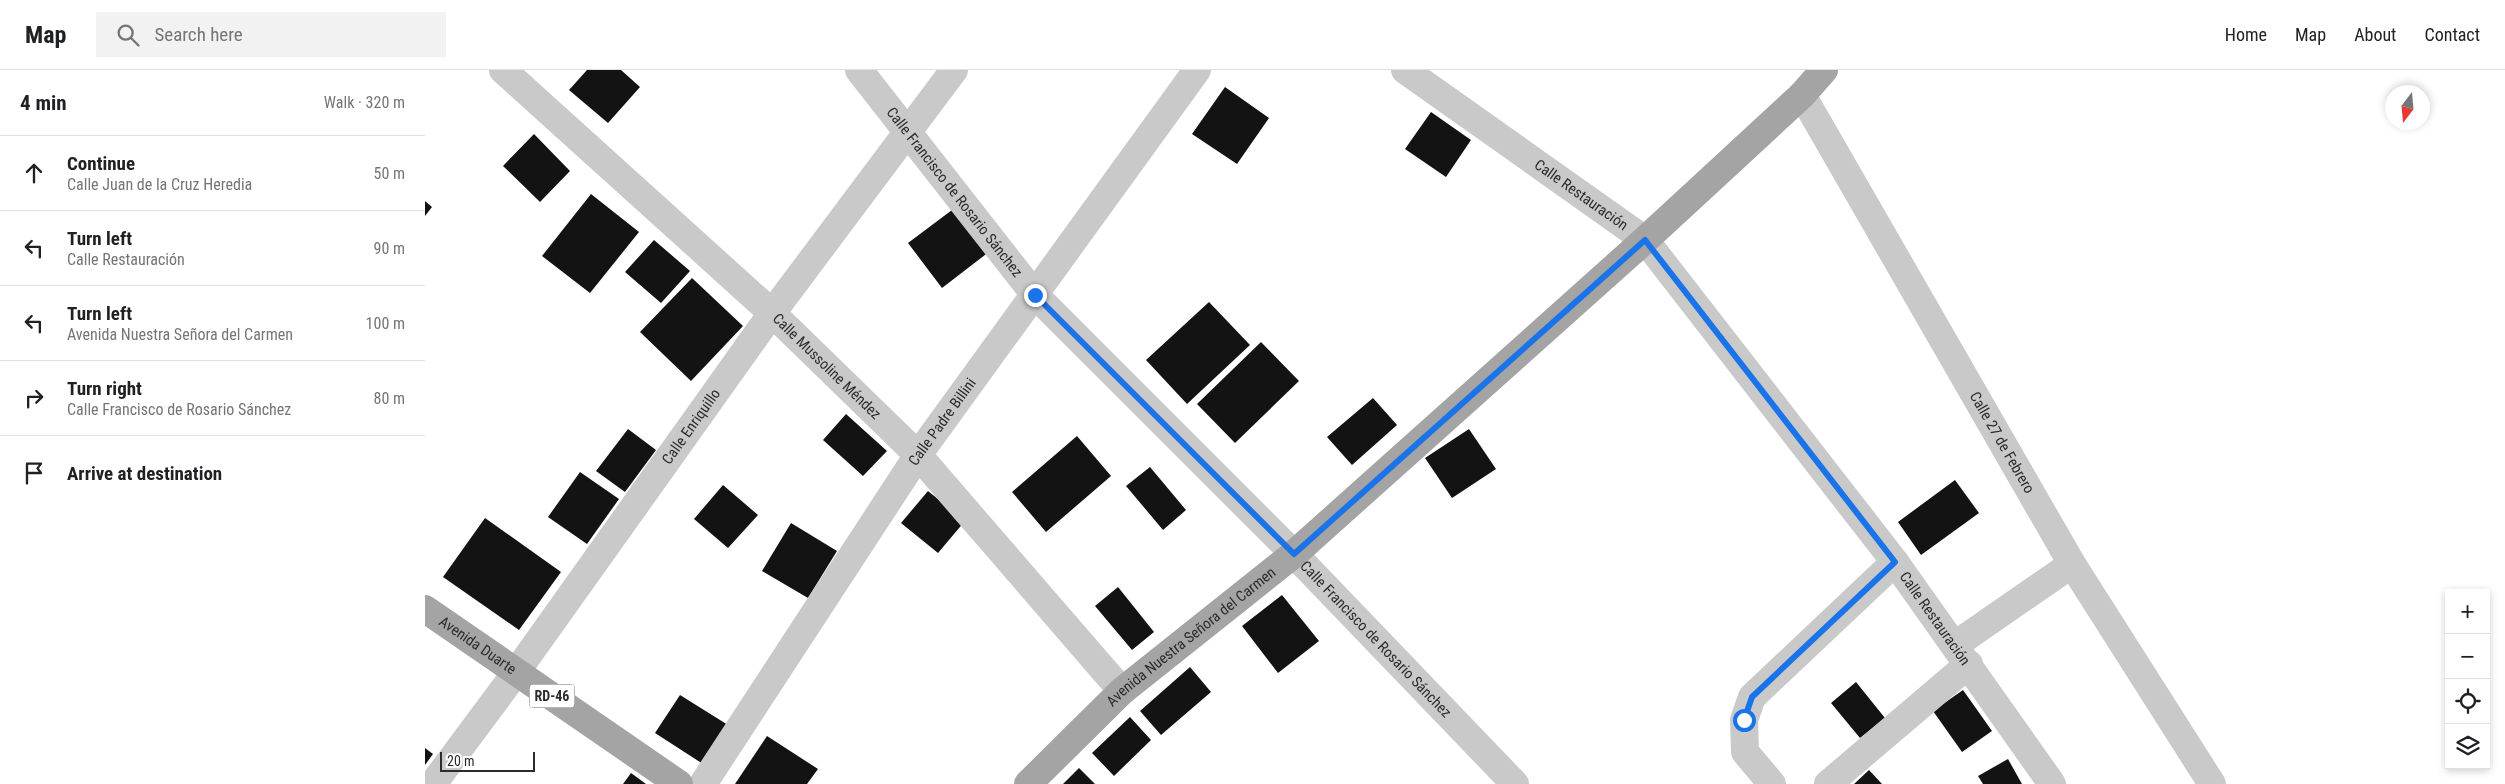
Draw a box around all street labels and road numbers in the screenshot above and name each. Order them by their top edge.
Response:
street label: Calle Francisco de Rosario Sánchez [883,104,1026,281]
street label: Calle Restauración [1531,156,1632,234]
street label: Calle Mussoline Méndez [769,310,885,423]
street label: Calle Padre Billini [905,375,980,469]
street label: Calle Enriquillo [658,385,724,468]
street label: Calle 27 de Febrero [1966,389,2038,497]
street label: Calle Francisco de Rosario Sánchez [1296,557,1455,721]
street label: Avenida Nuestra Señora del Carmen [1103,563,1279,710]
street label: Calle Restauración [1896,568,1974,669]
street label: Avenida Duarte [436,612,520,678]
road number: RD-46 [529,684,575,708]

